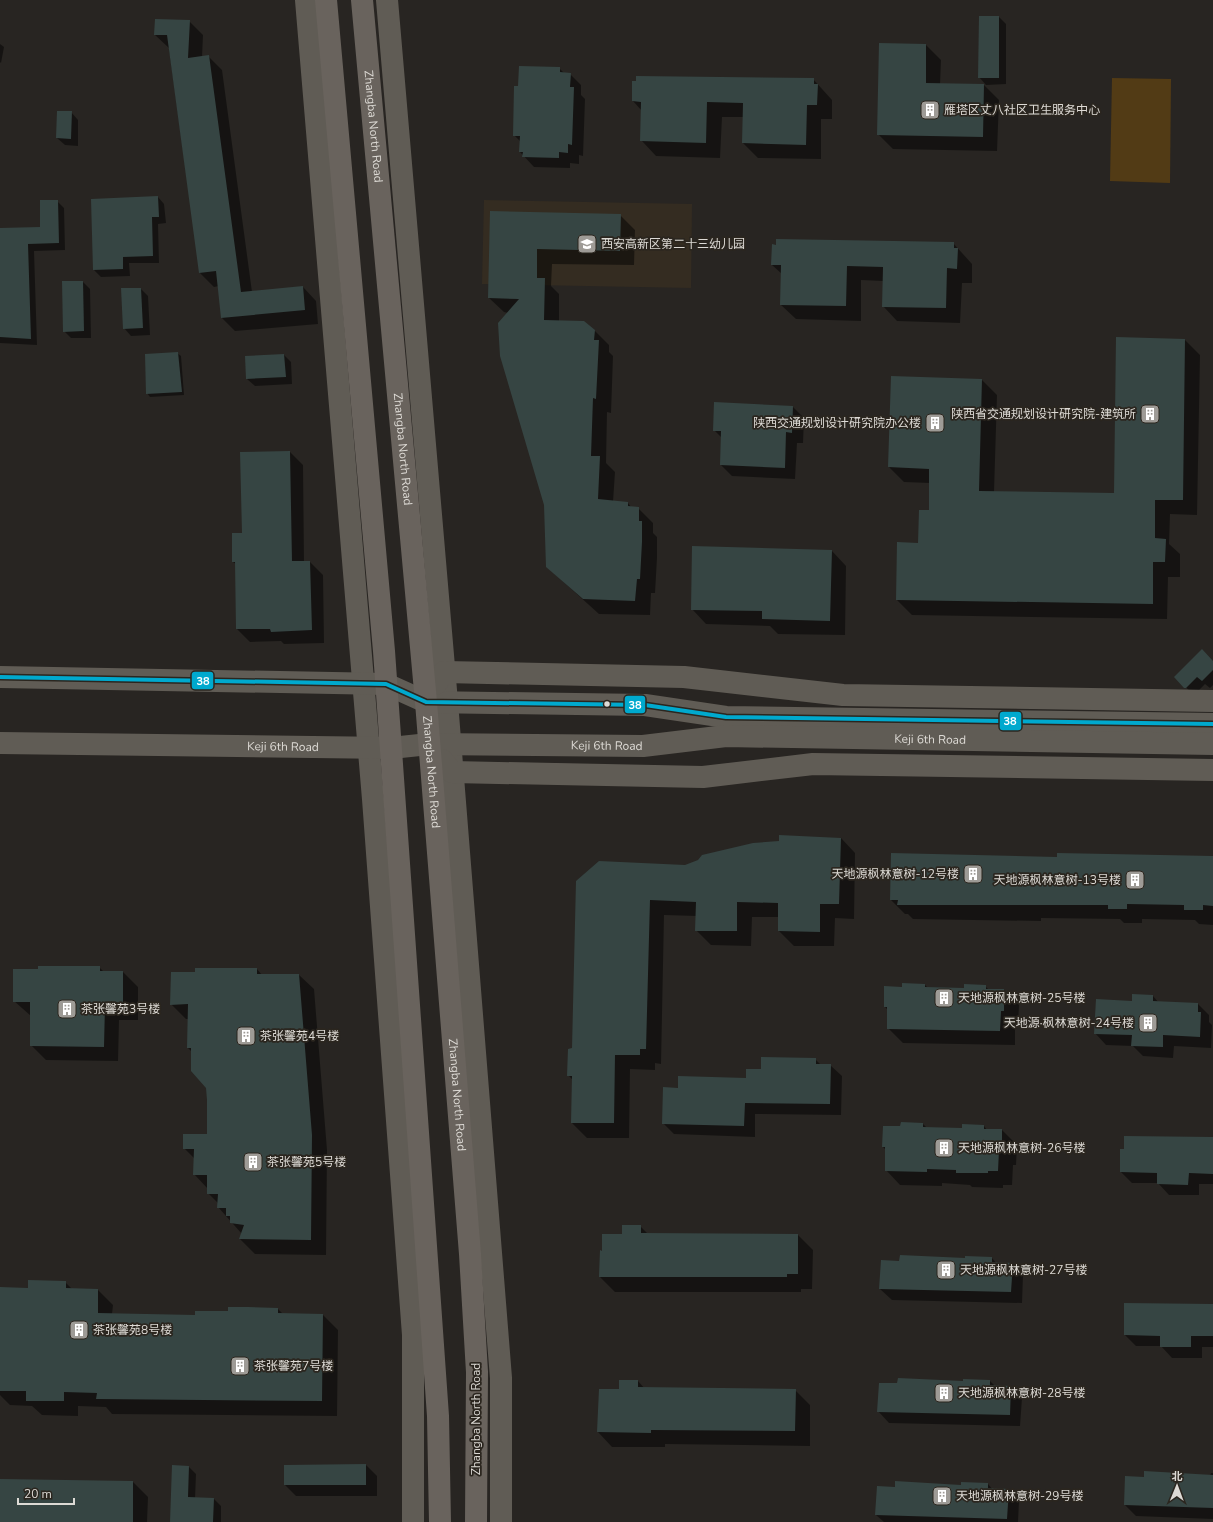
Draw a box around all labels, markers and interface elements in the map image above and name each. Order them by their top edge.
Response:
street label: Zhangba North Road [360,70,387,183]
building icon: 雁塔区丈八社区卫生服务中心 [919,99,941,121]
place label: 雁塔区丈八社区卫生服务中心 [944,102,1100,118]
school or university icon: 西安高新区第二十三幼儿园 [576,233,598,255]
place label: 西安高新区第二十三幼儿园 [601,236,745,252]
street label: Zhangba North Road [390,392,416,506]
building icon: 陕西省交通规划设计研究院-建筑所 [1139,403,1161,425]
place label: 陕西省交通规划设计研究院-建筑所 [951,406,1136,422]
building icon: 陕西交通规划设计研究院办公楼 [924,412,946,434]
place label: 陕西交通规划设计研究院办公楼 [753,415,921,431]
line badge: 38 [191,671,214,690]
text: 38 [196,674,210,689]
line badge: 38 [624,695,646,714]
text: 38 [628,698,642,713]
unlabelled marker [602,699,612,709]
line badge: 38 [999,711,1022,731]
text: 38 [1003,714,1017,729]
street label: Zhangba North Road [419,715,444,829]
street label: Keji 6th Road [894,731,966,748]
street label: Keji 6th Road [571,737,643,754]
street label: Keji 6th Road [247,738,319,755]
building icon: 天地源枫林意树-12号楼 [962,863,984,885]
place label: 天地源枫林意树-12号楼 [832,866,959,882]
building icon: 天地源枫林意树-13号楼 [1124,869,1146,891]
place label: 天地源枫林意树-13号楼 [994,872,1121,888]
building icon: 天地源枫林意树-25号楼 [933,987,955,1009]
place label: 天地源枫林意树-25号楼 [958,990,1086,1006]
building icon: 茶张馨苑3号楼 [56,998,78,1020]
place label: 茶张馨苑3号楼 [81,1001,160,1017]
building icon: 天地源·枫林意树-24号楼 [1137,1012,1159,1034]
place label: 天地源·枫林意树-24号楼 [1004,1015,1134,1031]
building icon: 茶张馨苑4号楼 [235,1025,257,1047]
place label: 茶张馨苑4号楼 [260,1028,339,1044]
street label: Zhangba North Road [445,1038,470,1152]
building icon: 天地源枫林意树-26号楼 [933,1137,955,1159]
place label: 天地源枫林意树-26号楼 [958,1140,1086,1156]
building icon: 茶张馨苑5号楼 [242,1151,264,1173]
place label: 茶张馨苑5号楼 [267,1154,346,1170]
building icon: 天地源枫林意树-27号楼 [935,1259,957,1281]
place label: 天地源枫林意树-27号楼 [960,1262,1088,1278]
building icon: 茶张馨苑8号楼 [68,1319,90,1341]
place label: 茶张馨苑8号楼 [93,1322,172,1338]
building icon: 茶张馨苑7号楼 [229,1355,251,1377]
place label: 茶张馨苑7号楼 [254,1358,333,1374]
street label: Zhangba North Road [468,1363,484,1475]
building icon: 天地源枫林意树-28号楼 [933,1382,955,1404]
place label: 天地源枫林意树-28号楼 [958,1385,1086,1401]
north arrow [1157,1466,1197,1506]
text: 北 [1172,1469,1183,1484]
scale bar [18,1480,74,1506]
building icon: 天地源枫林意树-29号楼 [931,1485,953,1507]
text: 20 m [24,1486,52,1502]
place label: 天地源枫林意树-29号楼 [956,1488,1084,1504]

